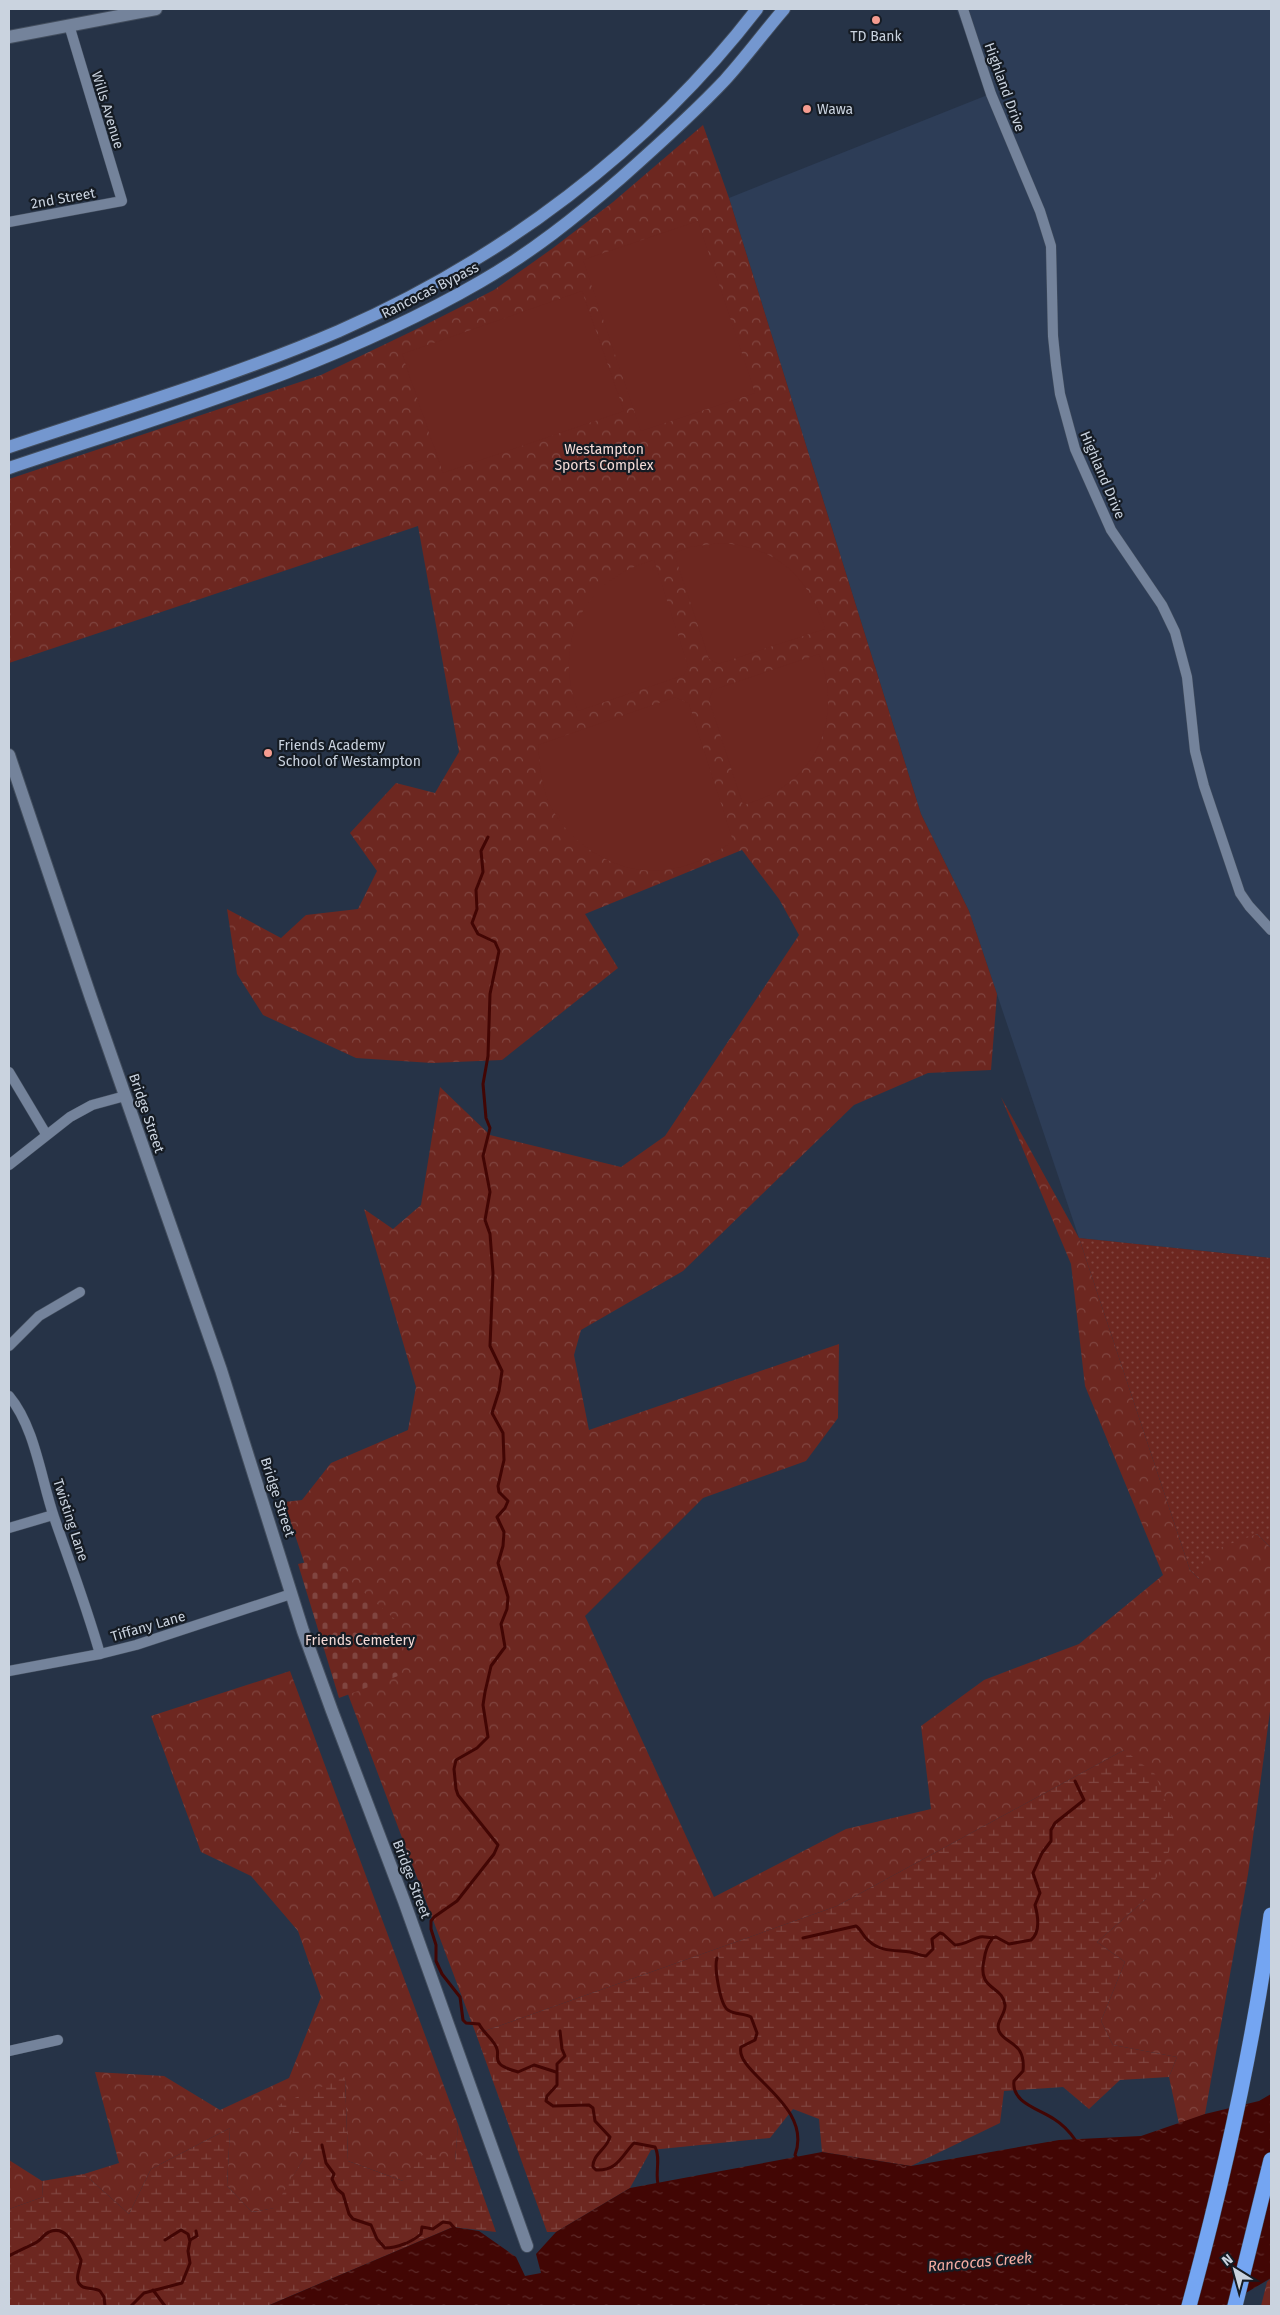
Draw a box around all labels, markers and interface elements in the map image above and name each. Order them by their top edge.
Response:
marker: TD Bank [870,14,882,26]
place label: TD Bank [850,28,903,45]
street label: Highland Drive [981,40,1029,134]
street label: Wills Avenue [88,69,127,151]
place label: Wawa [817,101,853,118]
marker: Wawa [801,103,813,115]
street label: 2nd Street [30,184,98,213]
street label: Rancocas Bypass [379,258,482,322]
street label: Highland Drive [1076,429,1129,522]
park label: Westampton Sports Complex [554,441,654,474]
place label: Friends Academy School of Westampton [278,737,421,770]
marker: Friends Academy School of Westampton [262,747,274,759]
street label: Bridge Street [125,1071,168,1156]
street label: Bridge Street [257,1455,299,1540]
street label: Twisting Lane [49,1477,92,1564]
street label: Tiffany Lane [109,1608,187,1645]
park label: Friends Cemetery [305,1632,415,1649]
street label: Bridge Street [389,1838,435,1922]
north arrow [1210,2245,1260,2295]
water label: Rancocas Creek [927,2248,1033,2276]
text: N [1219,2250,1236,2270]

